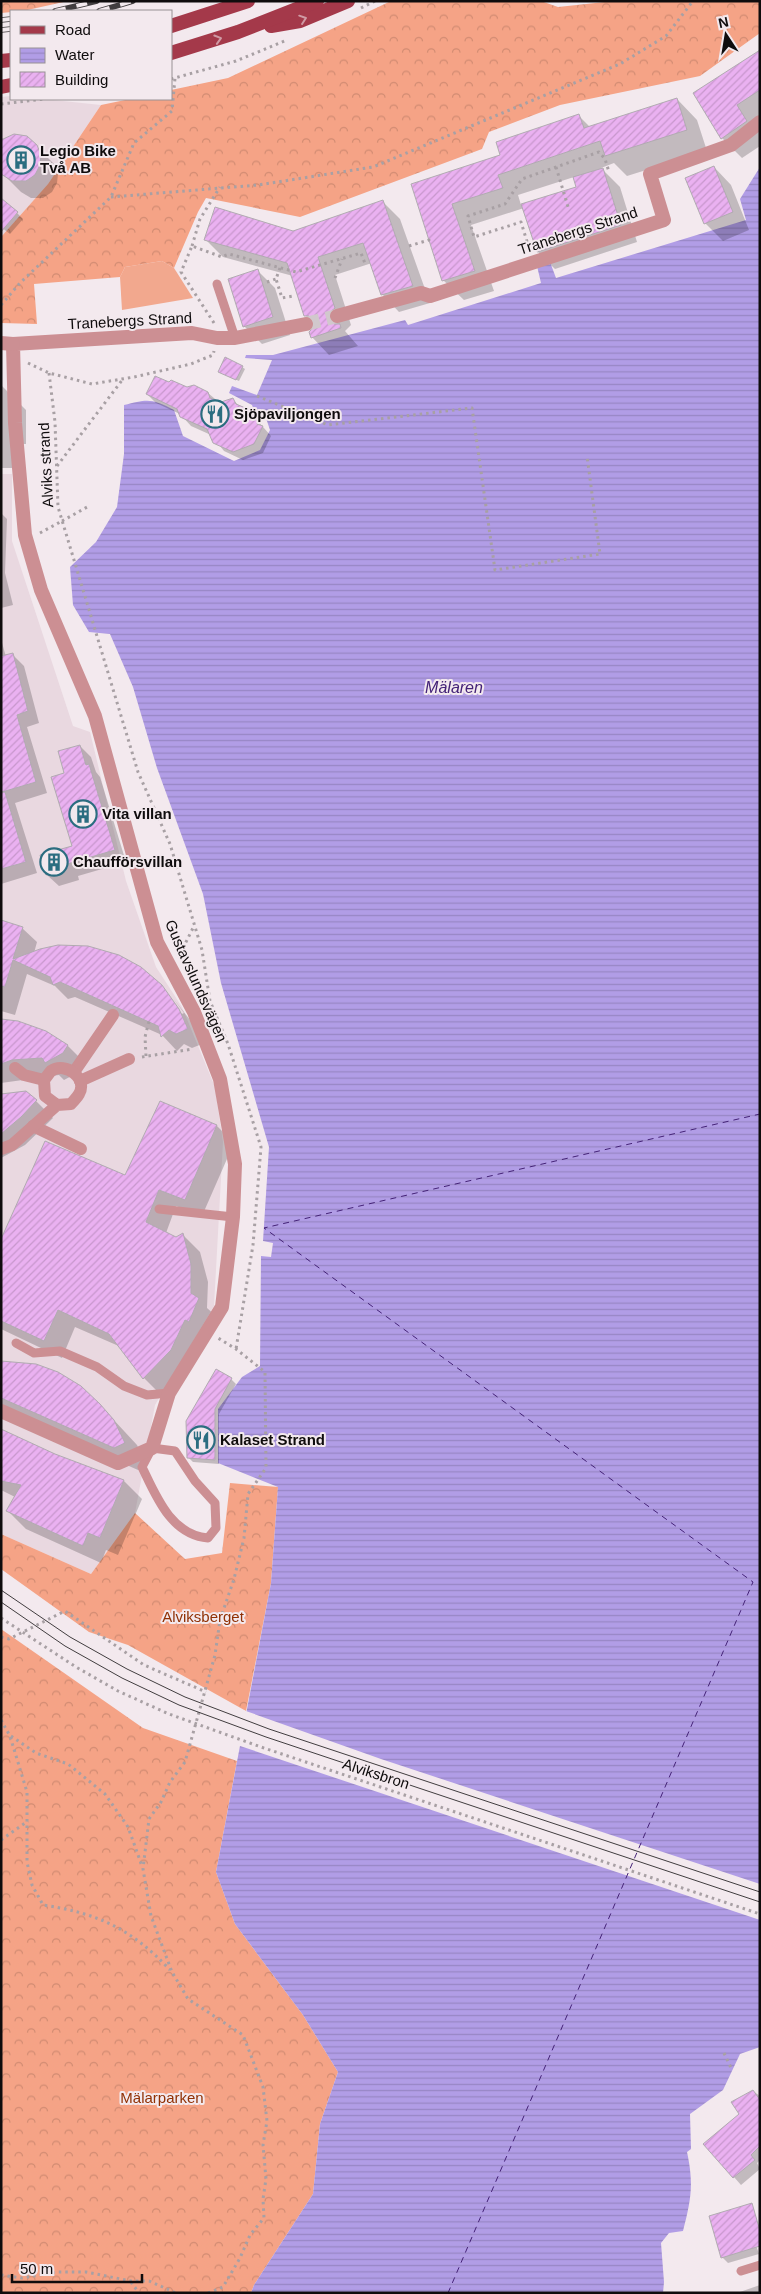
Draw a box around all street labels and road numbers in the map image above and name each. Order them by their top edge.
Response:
street label: Tranebergs Strand [516,203,640,258]
street label: Tranebergs Strand [67,309,193,332]
street label: Alviks strand [35,422,56,508]
street label: Gustavslundsvägen [162,917,231,1044]
street label: Alviksbron [341,1755,412,1792]

